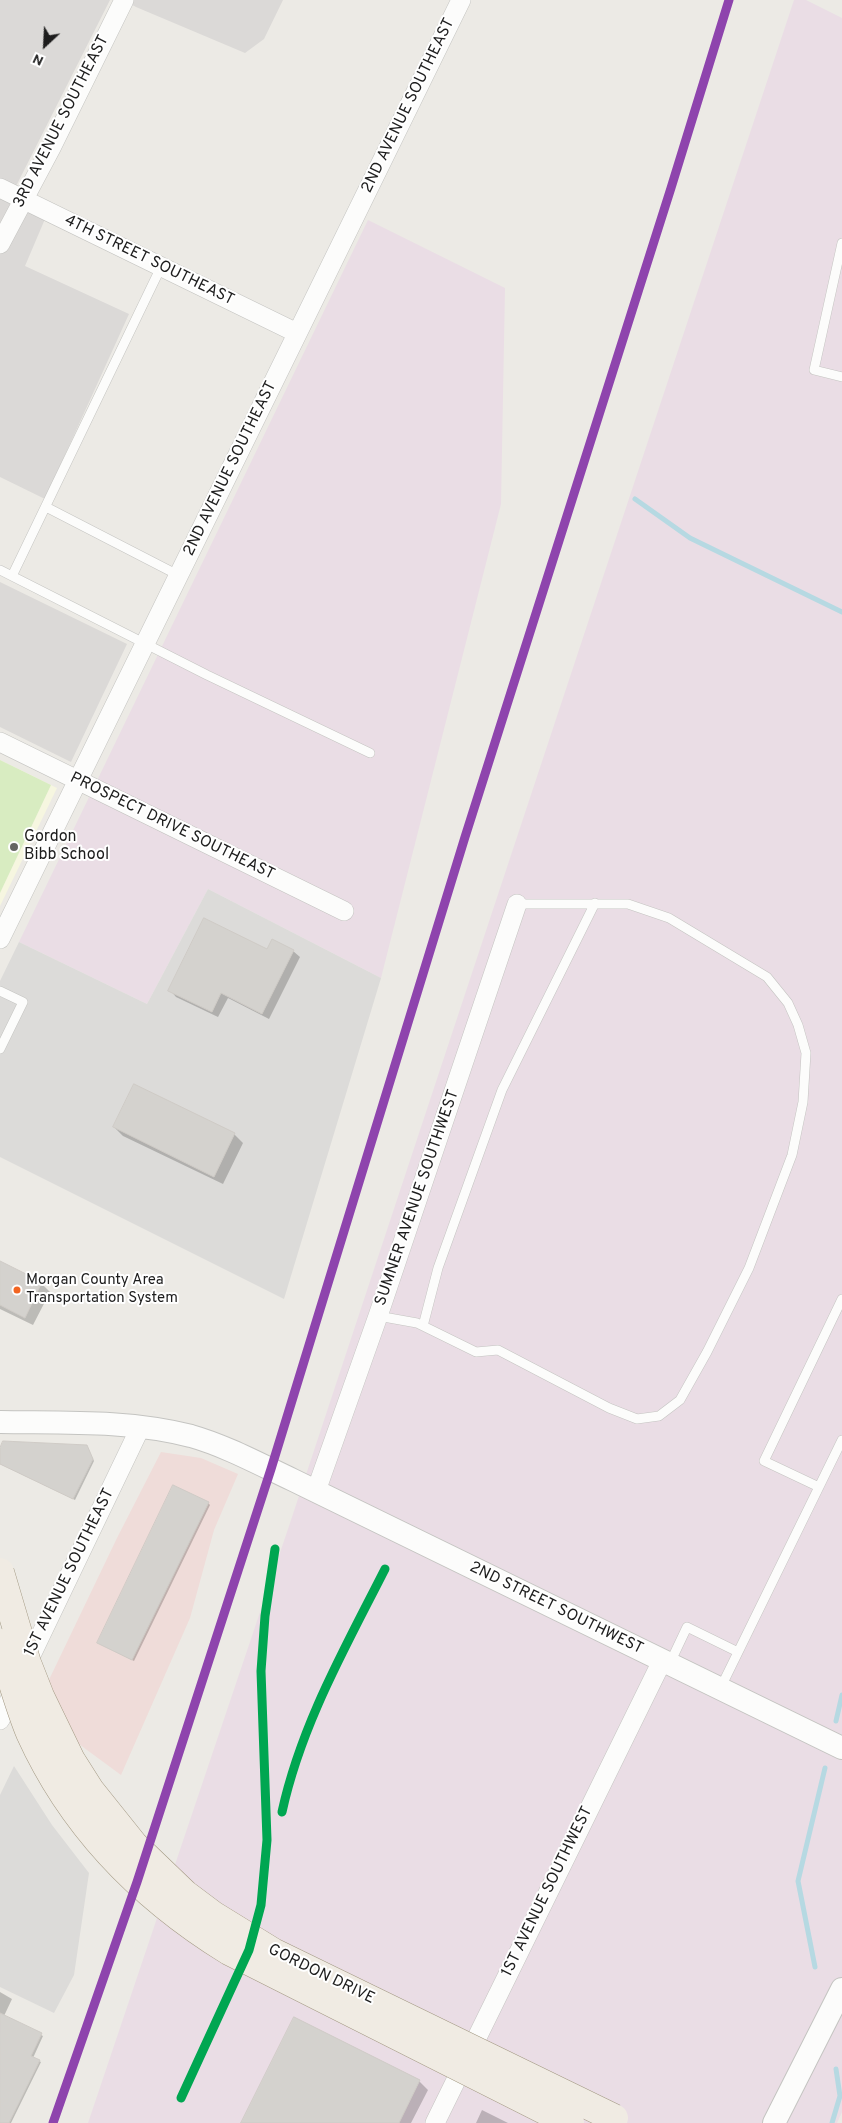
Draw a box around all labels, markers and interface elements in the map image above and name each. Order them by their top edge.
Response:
street label: 2ND AVENUE SOUTHEAST [358,16,460,196]
north arrow [20,20,70,70]
street label: 3RD AVENUE SOUTHEAST [10,33,114,211]
street label: 4TH STREET SOUTHEAST [61,211,237,311]
street label: 2ND AVENUE SOUTHEAST [180,379,282,559]
street label: PROSPECT DRIVE SOUTHEAST [67,769,277,885]
place label: Gordon Bibb School [24,828,109,866]
marker: Gordon Bibb School [8,841,20,853]
street label: SUMNER AVENUE SOUTHWEST [372,1087,464,1309]
place label: Morgan County Area Transportation System [26,1272,178,1307]
marker: Morgan County Area Transportation System [12,1285,22,1295]
street label: 1ST AVENUE SOUTHEAST [21,1486,119,1660]
street label: 2ND STREET SOUTHWEST [466,1559,646,1659]
street label: 1ST AVENUE SOUTHWEST [498,1804,598,1980]
street label: GORDON DRIVE [264,1941,378,2009]

